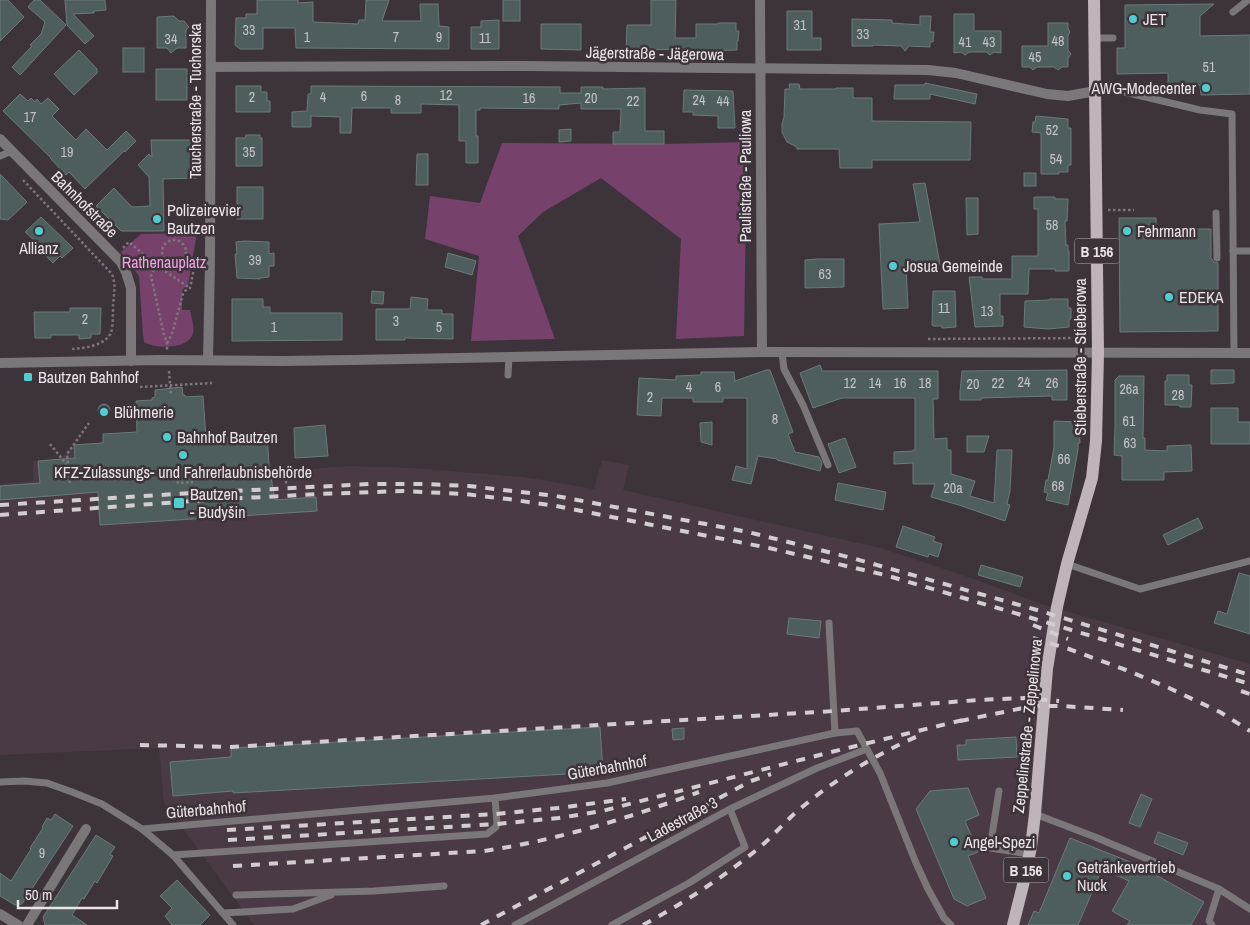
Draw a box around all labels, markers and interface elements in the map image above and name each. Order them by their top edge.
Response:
place label: JET [1143,8,1166,30]
marker: JET [1127,13,1139,25]
house number: 31 [794,16,807,34]
house number: 33 [243,21,255,39]
street label: Taucherstraße - Tuchorska [184,22,206,179]
house number: 33 [857,25,869,43]
house number: 1 [304,28,311,46]
house number: 7 [393,28,399,46]
house number: 9 [436,28,442,46]
house number: 11 [479,29,492,47]
house number: 34 [165,30,178,48]
house number: 48 [1052,32,1064,50]
house number: 41 [959,33,972,51]
house number: 43 [983,33,995,51]
street label: Jägerstraße - Jägerowa [586,41,725,65]
house number: 45 [1029,48,1041,66]
house number: 51 [1203,58,1216,76]
place label: AWG-Modecenter [1090,77,1197,99]
marker: AWG-Modecenter [1200,82,1212,94]
house number: 12 [440,86,452,104]
house number: 6 [361,87,367,105]
house number: 2 [249,88,255,106]
house number: 4 [320,88,327,106]
house number: 16 [523,89,535,107]
house number: 20 [585,89,597,107]
house number: 8 [395,91,401,109]
house number: 24 [693,91,706,109]
house number: 22 [627,92,639,110]
house number: 44 [717,92,730,110]
house number: 17 [24,108,36,126]
street label: Paulistraße - Pauliowa [734,109,756,242]
house number: 52 [1046,121,1058,139]
house number: 19 [61,143,73,161]
house number: 35 [243,143,255,161]
house number: 54 [1050,150,1063,168]
street label: Bahnhofstraße [47,166,123,242]
place label: Polizeirevier Bautzen [167,199,241,239]
marker: Polizeirevier Bautzen [151,213,163,225]
house number: 58 [1046,216,1058,234]
place label: Fehrmann [1137,220,1196,242]
marker: Allianz [33,225,45,237]
marker: Fehrmann [1121,225,1133,237]
place label: Allianz [18,237,59,259]
road number: B 156 [1074,238,1120,264]
park label: Rathenauplatz [122,251,207,273]
house number: 39 [249,251,261,269]
place label: Josua Gemeinde [903,255,1003,277]
marker: Josua Gemeinde [887,260,899,272]
house number: 63 [819,265,831,283]
street label: Stieberstraße - Stieberowa [1069,278,1091,436]
place label: EDEKA [1179,286,1224,308]
marker: EDEKA [1163,291,1175,303]
house number: 11 [938,299,951,317]
house number: 13 [981,302,993,320]
house number: 2 [82,310,88,328]
house number: 3 [393,312,399,330]
house number: 1 [271,318,278,336]
house number: 5 [436,318,442,336]
place label: Bautzen Bahnhof [38,366,139,388]
marker: Bautzen Bahnhof [22,371,34,383]
house number: 24 [1018,373,1031,391]
house number: 12 [844,374,856,392]
house number: 14 [869,374,882,392]
house number: 16 [894,374,906,392]
house number: 18 [919,374,931,392]
house number: 22 [992,374,1004,392]
house number: 26 [1046,374,1058,392]
house number: 20 [967,375,979,393]
house number: 4 [686,378,693,396]
house number: 6 [715,378,721,396]
house number: 26a [1119,380,1139,398]
house number: 28 [1172,386,1184,404]
house number: 2 [647,388,653,406]
place label: Blühmerie [114,401,174,423]
marker: Blühmerie [98,406,110,418]
house number: 8 [772,410,778,428]
house number: 61 [1123,412,1136,430]
place label: Bahnhof Bautzen [177,426,278,448]
marker: Bahnhof Bautzen [161,431,173,443]
house number: 63 [1124,434,1136,452]
marker: KFZ-Zulassungs- und Fahrerlaubnisbehörde [177,449,189,461]
house number: 66 [1058,450,1070,468]
place label: KFZ-Zulassungs- und Fahrerlaubnisbehörde [54,461,312,483]
house number: 68 [1052,477,1064,495]
house number: 20a [943,479,963,497]
place label: Bautzen - Budyšin [190,483,245,523]
marker: Bautzen - Budyšin [172,496,186,510]
street label: Zeppelinstraße - Zeppelinowa [1007,637,1047,814]
street label: Güterbahnhof [566,749,649,785]
street label: Ladestraße 3 [643,791,721,847]
street label: Güterbahnhof [165,795,247,823]
place label: Angel-Spezi [963,831,1035,853]
marker: Angel-Spezi [948,836,960,848]
house number: 9 [39,844,45,862]
place label: Getränkevertrieb Nuck [1077,856,1175,896]
road number: B 156 [1004,858,1048,882]
marker: Getränkevertrieb Nuck [1061,870,1073,882]
scale bar [18,878,116,910]
text: 50 m [25,884,52,905]

